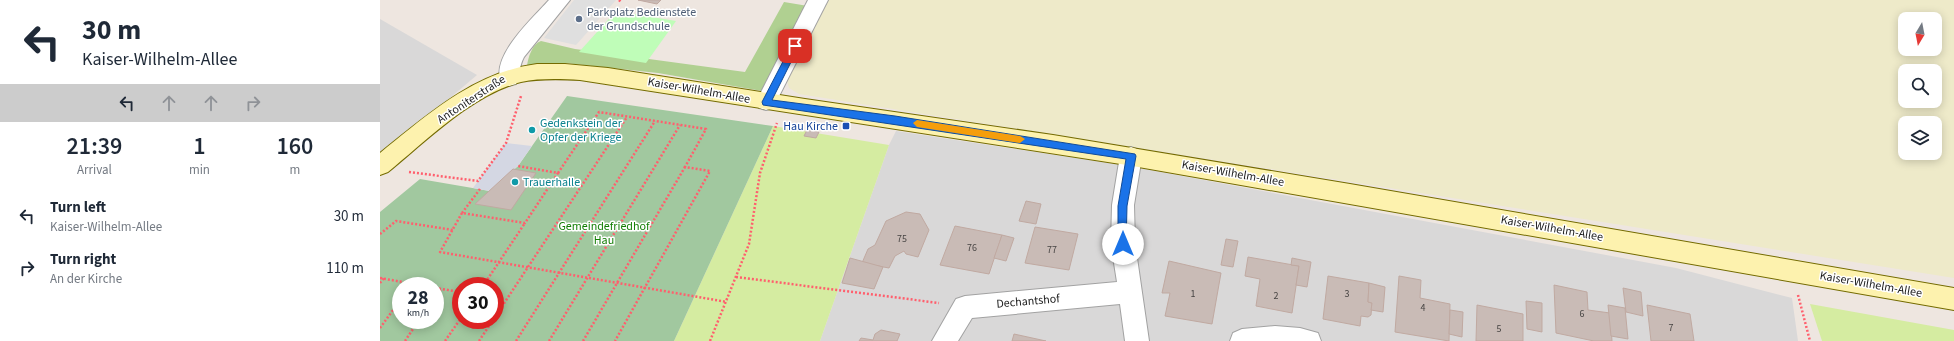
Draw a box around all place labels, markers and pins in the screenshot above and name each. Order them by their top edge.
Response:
place label: Parkplatz Bedienstete der Grundschule [587,4,696,35]
marker: Parkplatz Bedienstete der Grundschule [574,14,584,24]
pin [778,29,812,63]
place label: Gedenkstein der Opfer der Kriege [540,115,623,146]
place label: Hau Kirche [783,118,838,135]
marker: Hau Kirche [841,121,851,131]
marker: Gedenkstein der Opfer der Kriege [527,125,537,135]
place label: Trauerhalle [523,174,580,191]
marker: Trauerhalle [510,177,520,187]

